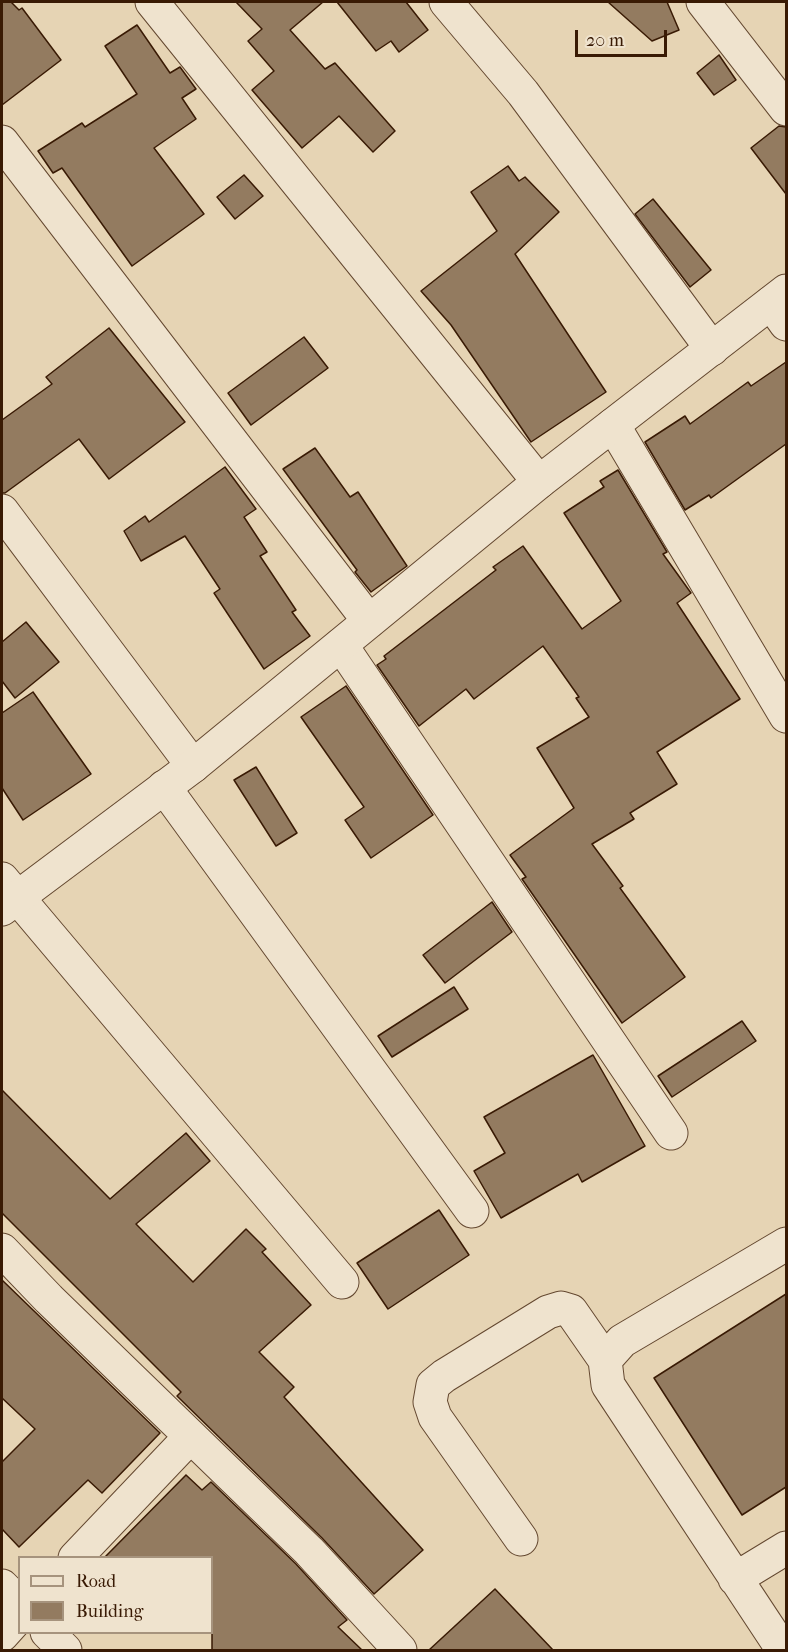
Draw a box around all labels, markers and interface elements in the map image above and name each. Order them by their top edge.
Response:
scale bar [578,18,670,56]
text: 20 m [586,30,624,51]
legend [18,1556,213,1634]
text: Road [76,1571,116,1592]
text: Building [76,1601,143,1622]

